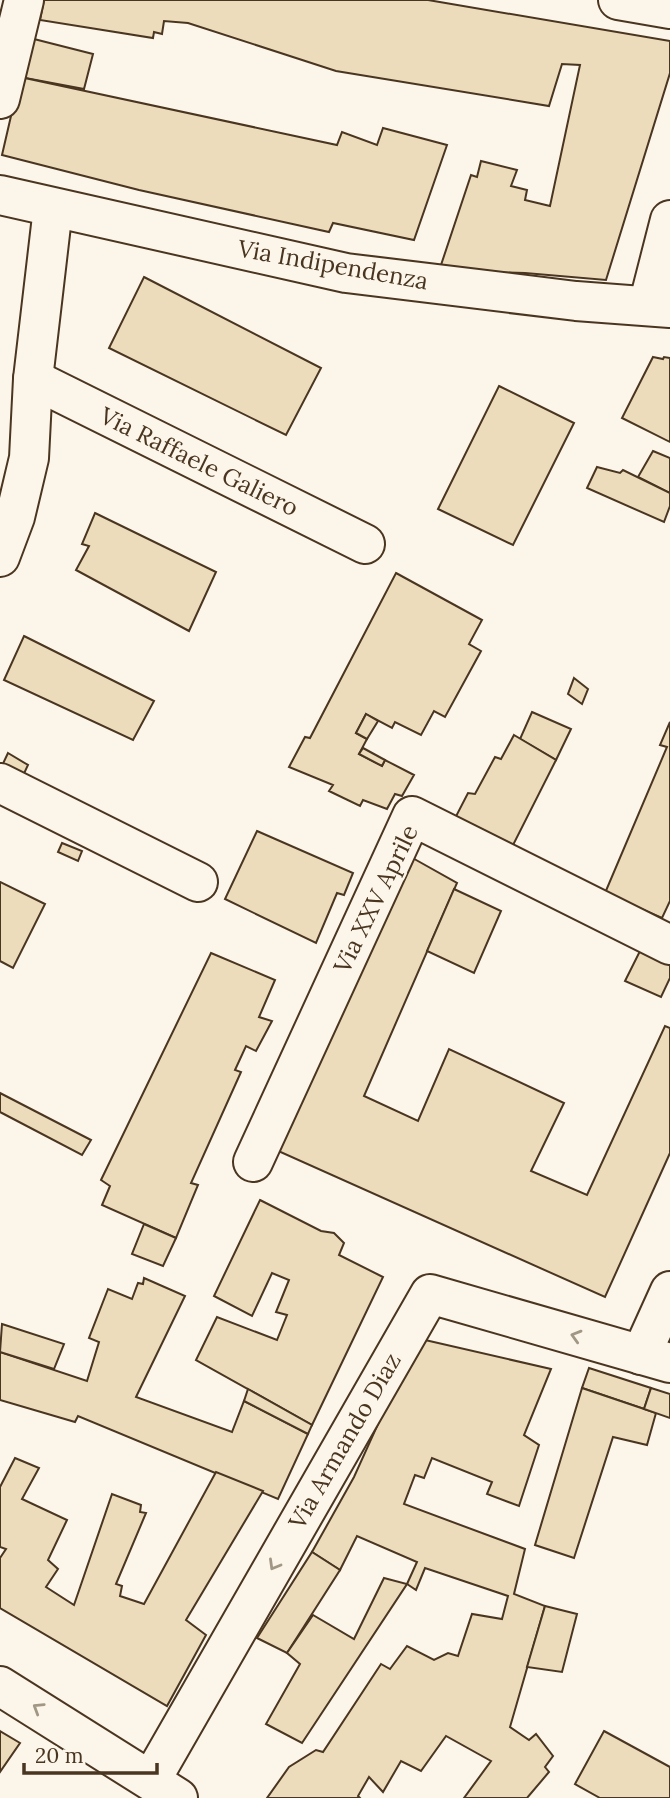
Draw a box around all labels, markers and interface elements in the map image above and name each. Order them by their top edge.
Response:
street label: Via Indipendenza [234,232,431,297]
street label: Via Raffaele Galiero [94,400,304,523]
street label: Via XXV Aprile [326,820,425,979]
one-way arrow [570,1330,582,1344]
street label: Via Armando Diaz [281,1347,408,1535]
one-way arrow [269,1558,282,1571]
one-way arrow [33,1704,46,1717]
scale bar [24,1731,158,1775]
text: 20 m [35,1742,84,1769]

